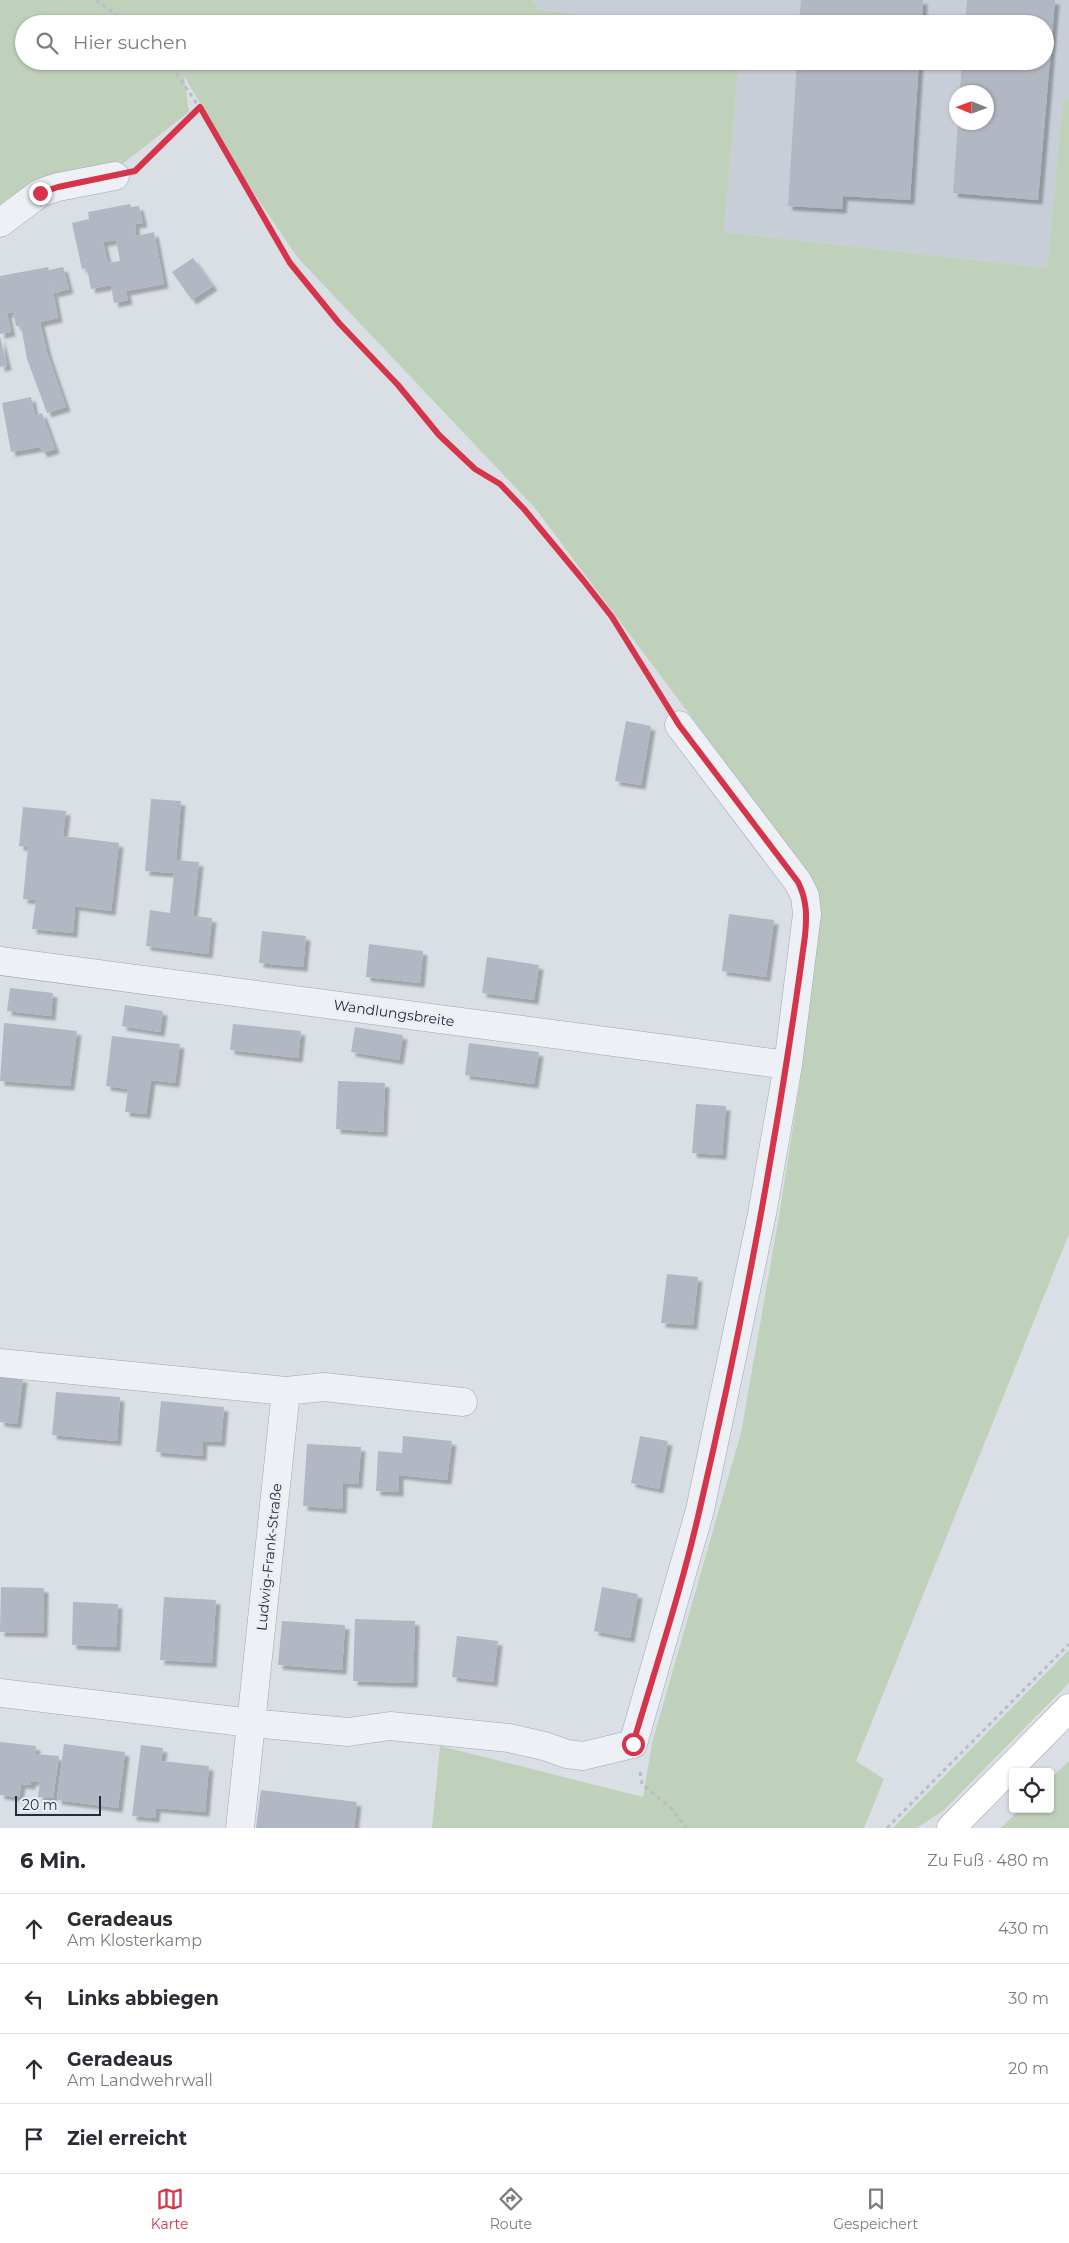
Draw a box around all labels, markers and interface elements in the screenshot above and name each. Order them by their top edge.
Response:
search box [15,15,1054,70]
icon: search [33,29,61,57]
text: Hier suchen [73,31,187,54]
north arrow [949,85,994,130]
route end [29,182,52,205]
street label: Wandlungsbreite [332,996,456,1030]
street label: Ludwig-Frank-Straße [252,1482,286,1632]
route start [622,1733,645,1756]
map controls [1009,1768,1054,1813]
button: locate [1009,1768,1054,1813]
scale bar [15,1793,101,1816]
text: 20 m [22,1796,58,1814]
text: 6 Min. [20,1848,86,1873]
text: Zu Fuß · 480 m [927,1851,1049,1870]
text: Geradeaus [67,1908,173,1931]
icon: ahead [20,1915,48,1943]
text: 430 m [998,1919,1049,1938]
text: Am Klosterkamp [67,1931,202,1950]
icon: left [20,1985,48,2013]
text: Links abbiegen [67,1987,219,2010]
text: 30 m [1008,1989,1049,2008]
text: Geradeaus [67,2048,173,2071]
icon: ahead [20,2055,48,2083]
text: 20 m [1008,2059,1049,2078]
text: Am Landwehrwall [67,2071,213,2090]
icon: arrive [20,2125,48,2153]
text: Ziel erreicht [67,2127,187,2150]
tab: Karte [151,2185,188,2233]
tab: Route [490,2185,532,2233]
tab: Gespeichert [833,2185,918,2233]

